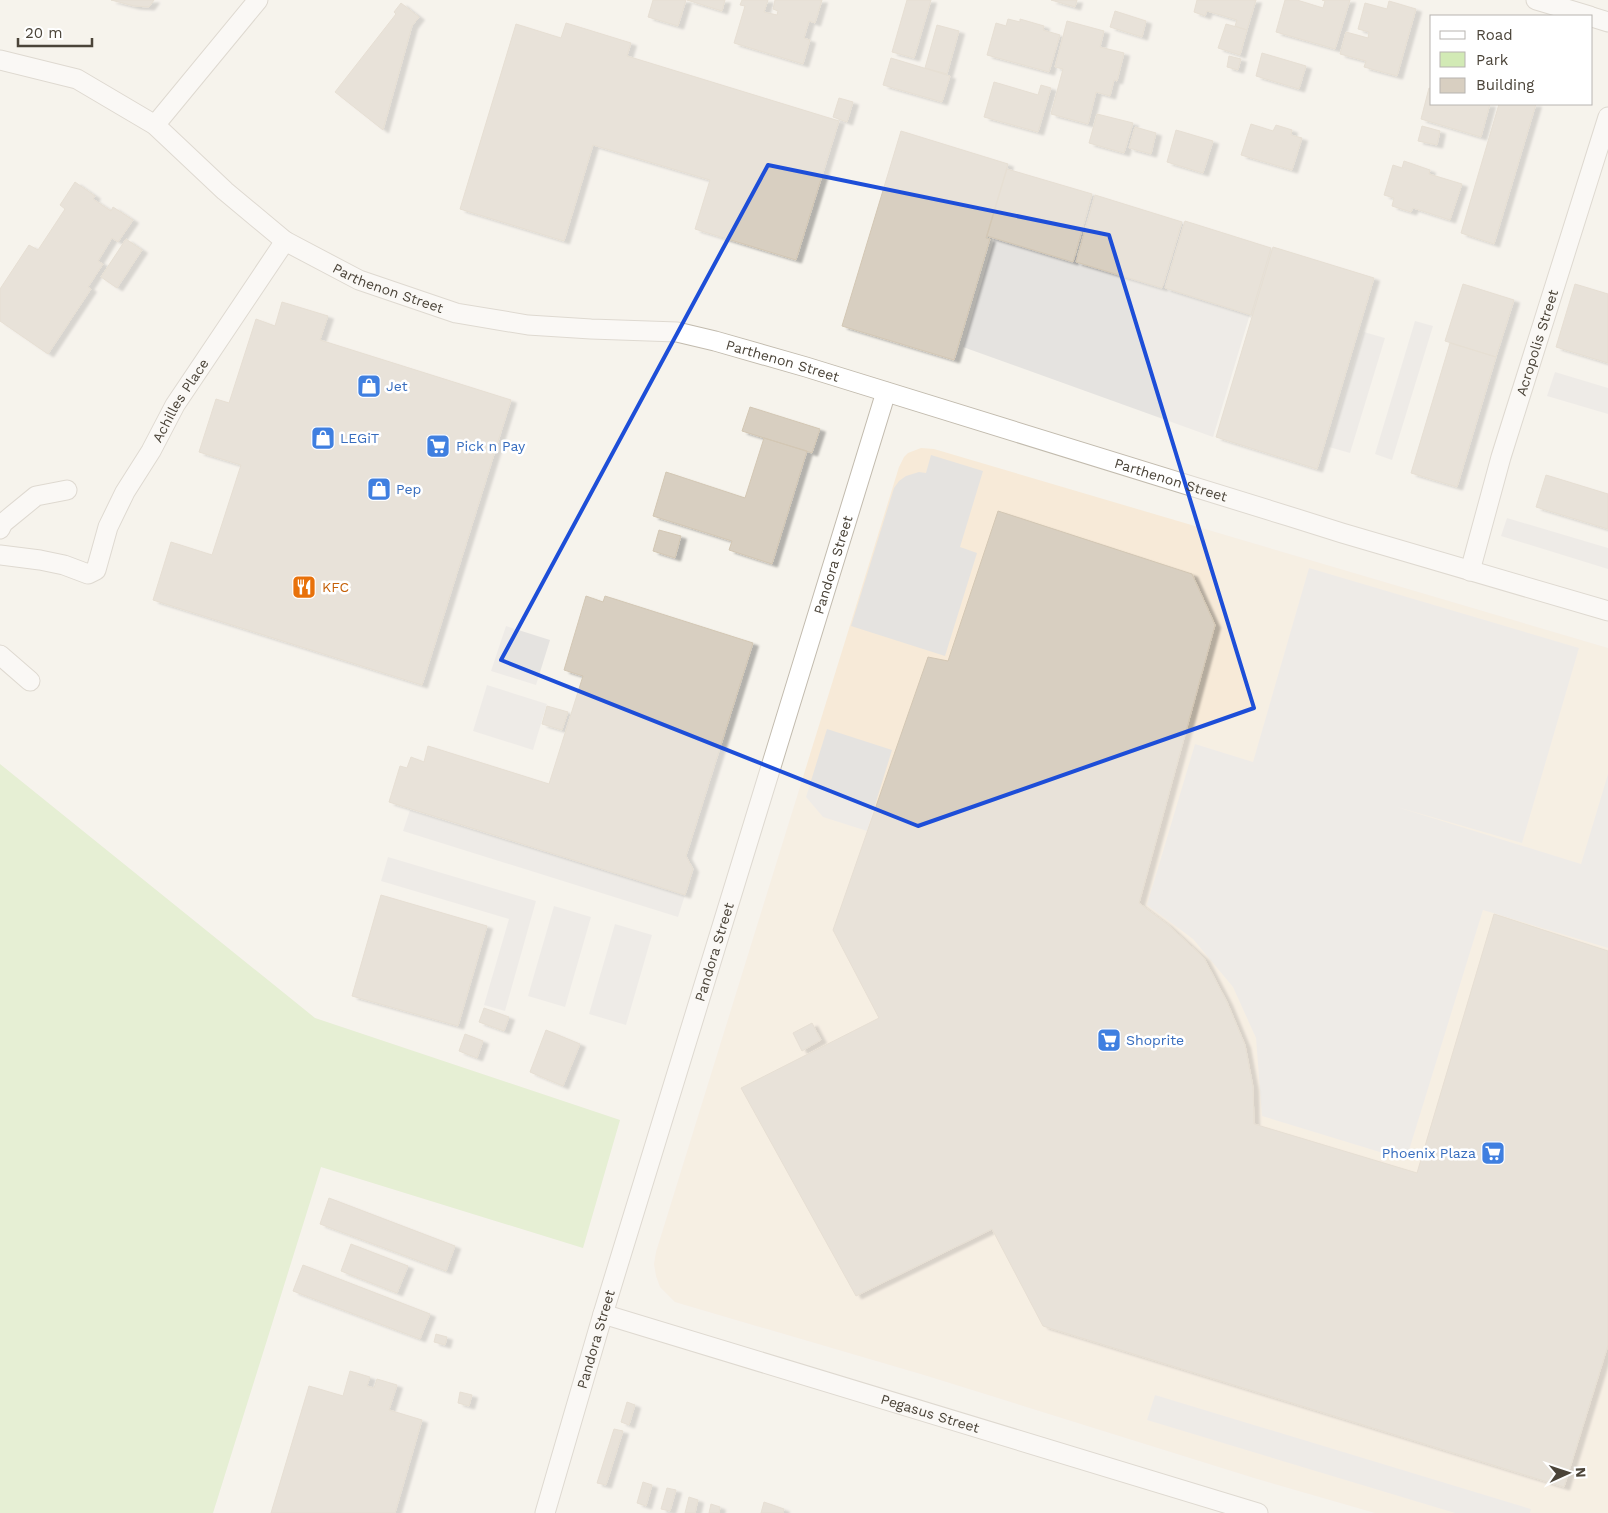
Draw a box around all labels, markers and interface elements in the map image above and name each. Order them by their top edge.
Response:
scale bar [18,15,91,47]
legend [1430,15,1593,105]
text: 20 m [25,24,63,42]
text: Road [1476,26,1513,44]
text: Park [1476,51,1509,69]
text: Building [1476,76,1534,94]
street label: Parthenon Street [330,260,446,316]
street label: Acropolis Street [1513,287,1561,398]
street label: Parthenon Street [724,337,841,385]
street label: Achilles Place [149,356,212,445]
shop icon: Jet [356,373,382,399]
place label: Jet [386,378,408,394]
shop icon: LEGiT [310,425,336,451]
place label: LEGiT [340,430,380,446]
supermarket icon: Pick n Pay [425,433,451,459]
place label: Pick n Pay [456,438,526,454]
street label: Parthenon Street [1113,455,1229,505]
shop icon: Pep [366,476,392,502]
place label: Pep [396,481,421,497]
street label: Pandora Street [810,513,856,616]
restaurant icon: KFC [291,574,317,600]
place label: KFC [322,579,349,595]
street label: Pandora Street [691,901,737,1003]
supermarket icon: Shoprite [1096,1027,1122,1053]
place label: Shoprite [1126,1032,1184,1048]
supermarket icon: Phoenix Plaza [1480,1140,1506,1166]
place label: Phoenix Plaza [1382,1145,1476,1161]
street label: Pandora Street [574,1288,618,1391]
street label: Pegasus Street [879,1391,982,1436]
north arrow [1543,1448,1593,1498]
text: N [1573,1467,1589,1478]

